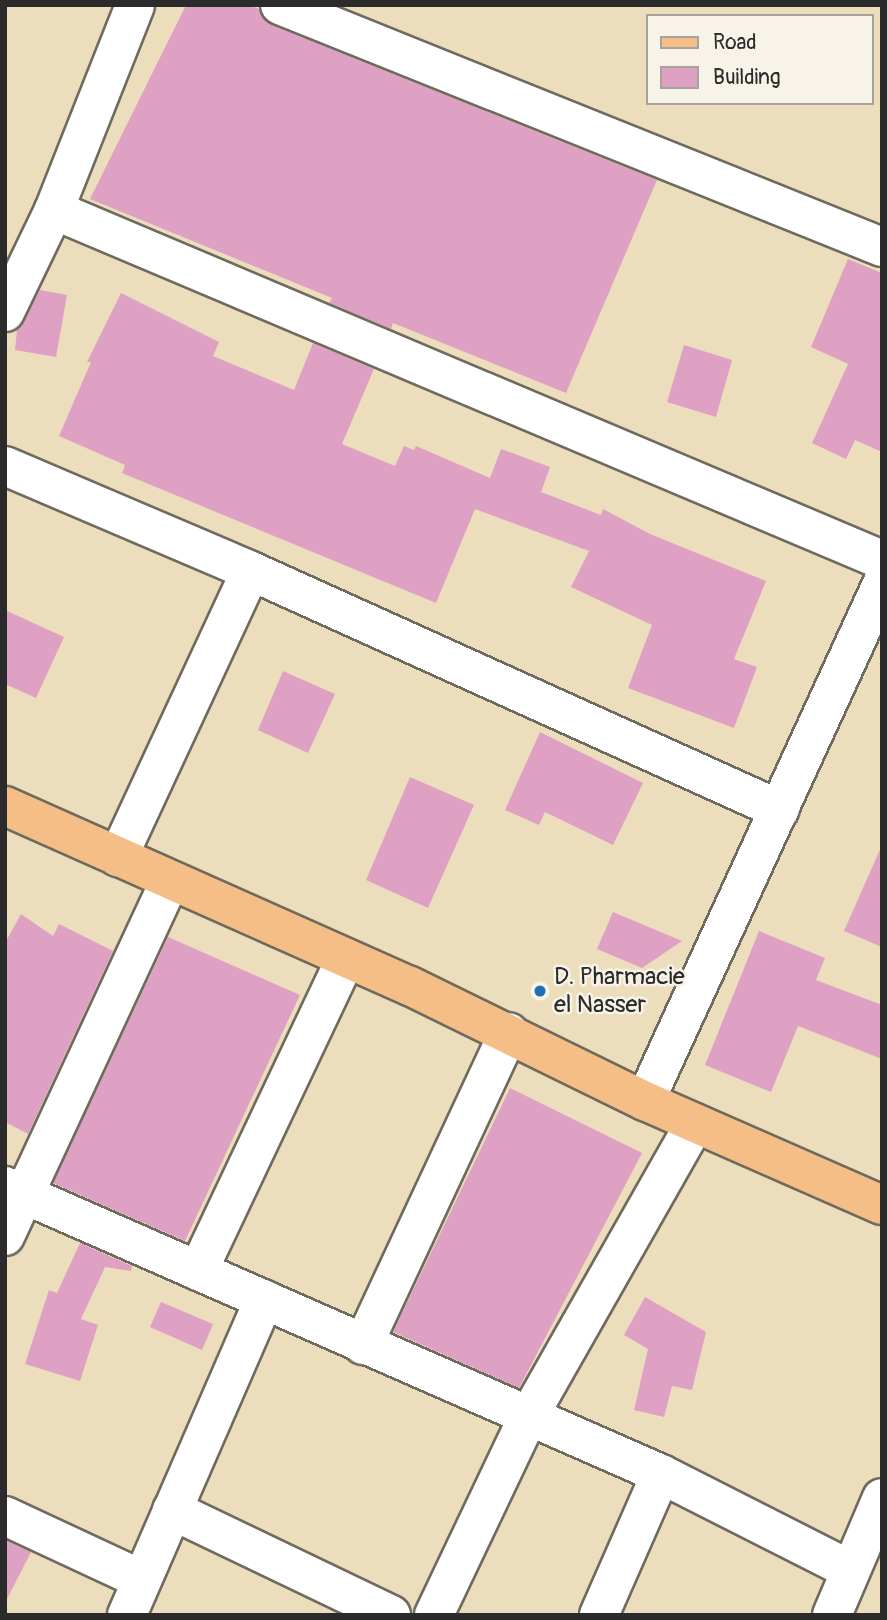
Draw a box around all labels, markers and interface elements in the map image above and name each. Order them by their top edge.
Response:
legend [646,14,873,105]
text: Road [713,29,757,56]
text: Building [713,64,780,91]
place label: D. Pharmacie el Nasser [554,963,685,1019]
marker: D. Pharmacie el Nasser [532,983,548,999]

